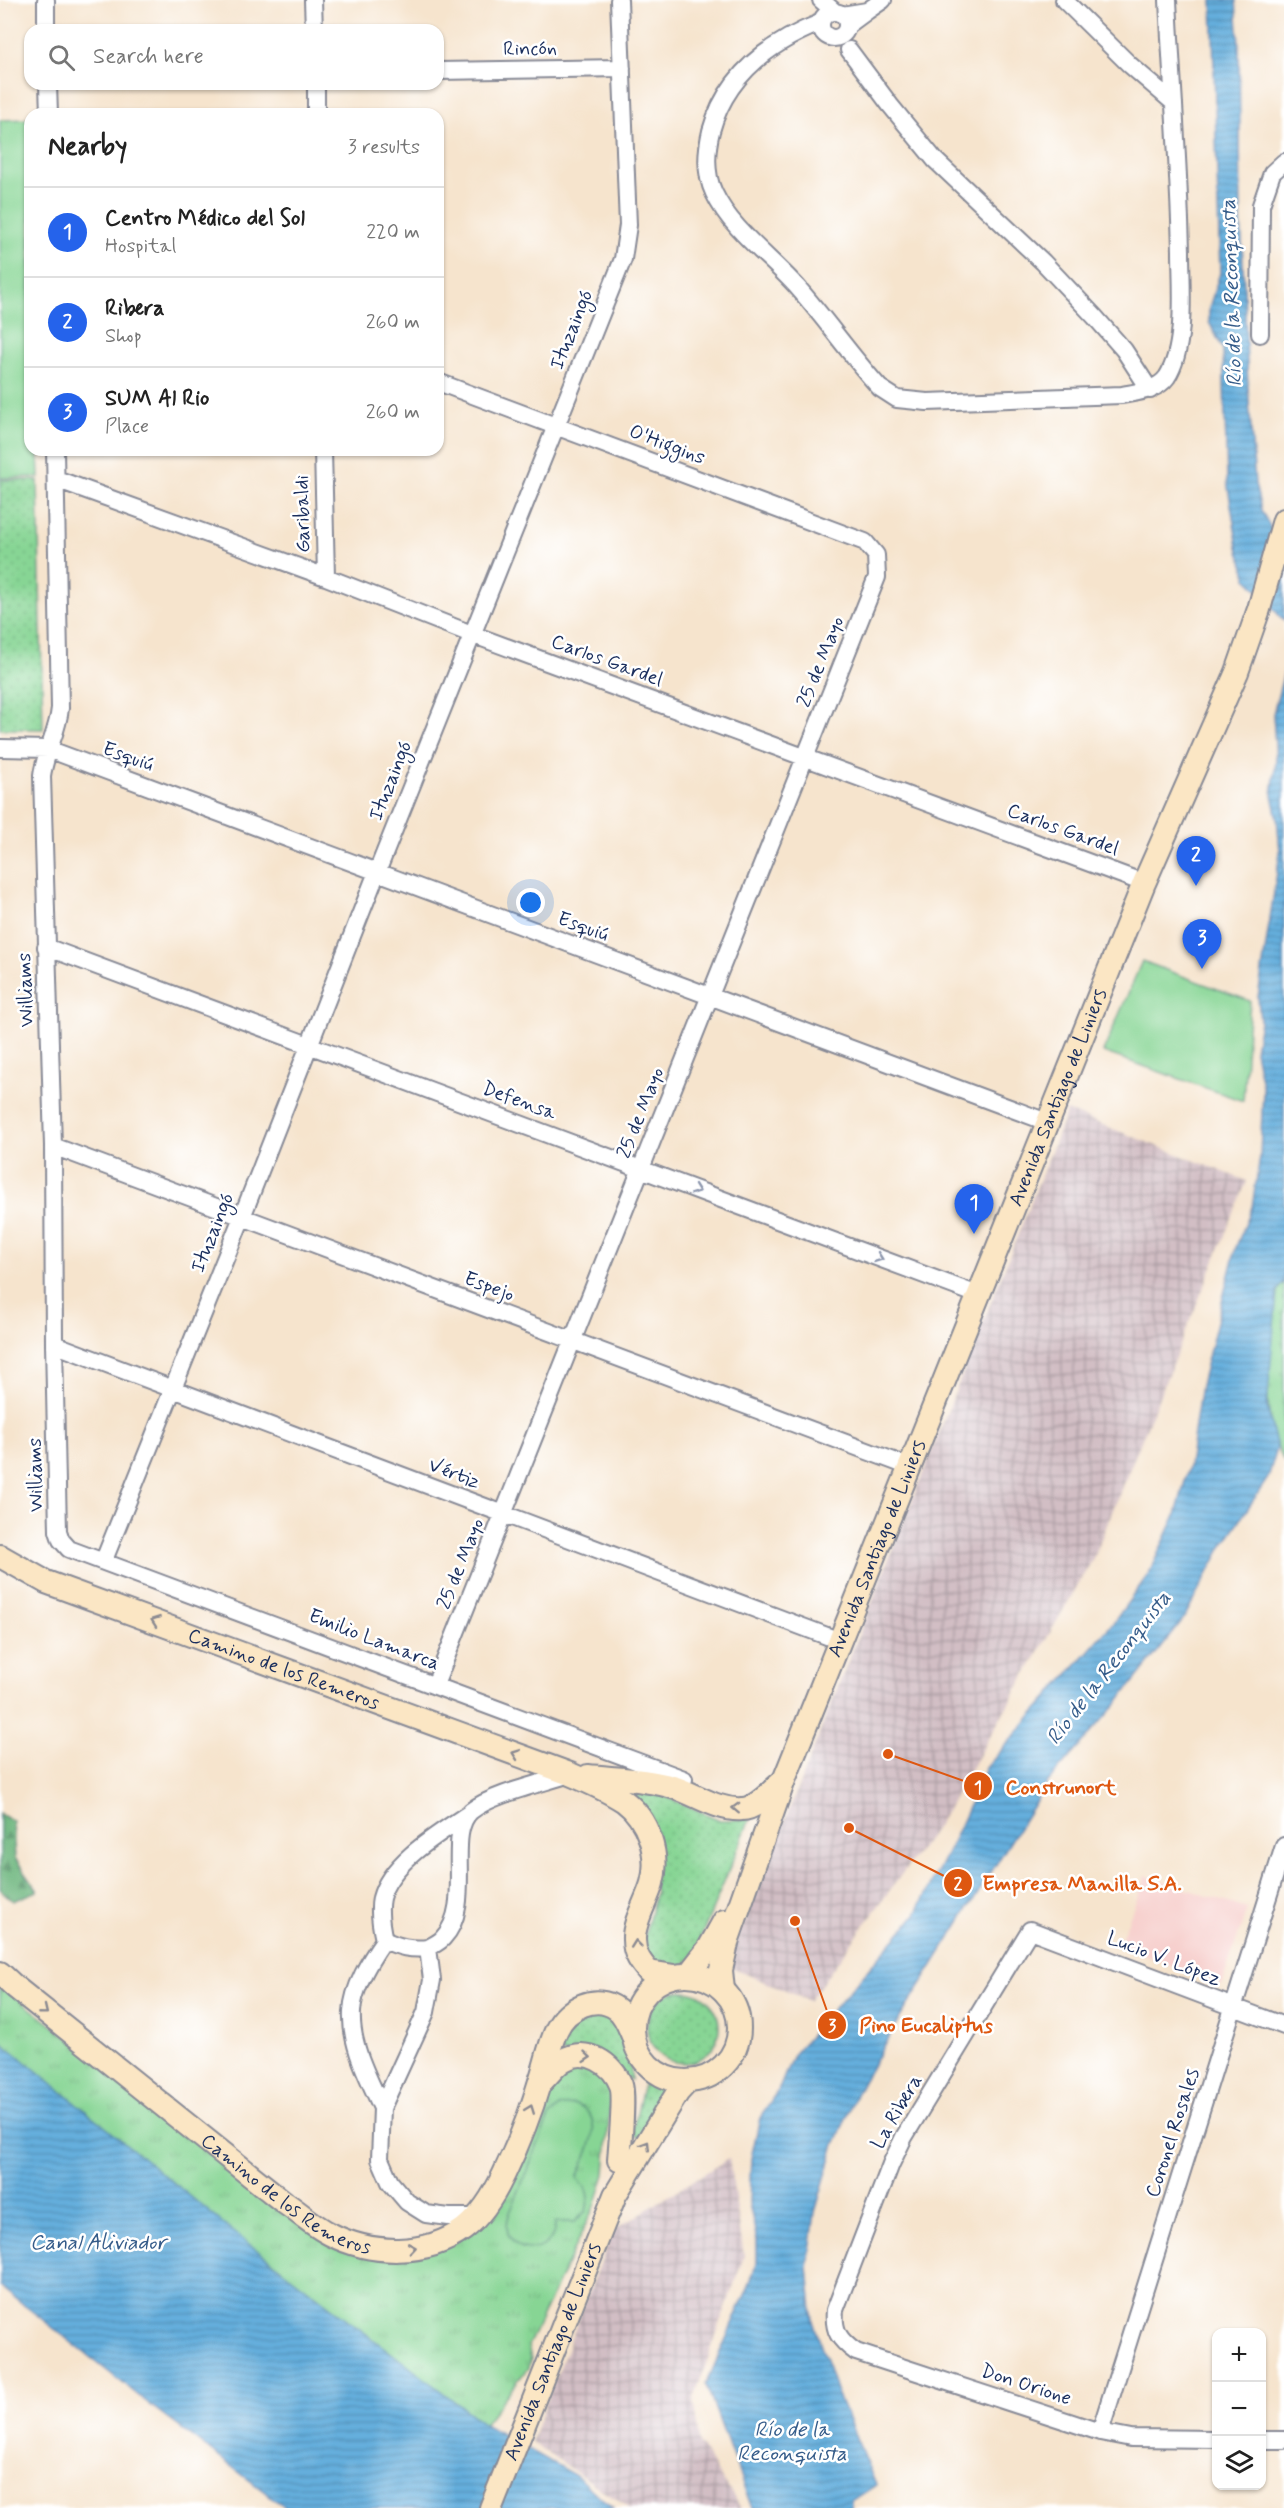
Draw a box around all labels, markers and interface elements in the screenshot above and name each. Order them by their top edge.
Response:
search box [24,24,444,90]
street label: Rincón [503,35,557,63]
icon: search [45,41,78,74]
text: Search here [93,43,204,71]
text: Nearby [48,130,127,164]
text: 3 results [348,134,420,161]
water label: Río de la Reconquista [1215,199,1249,387]
text: Centro Médico del Sol [105,205,305,233]
text: 1 [63,219,72,246]
text: 220 m [366,219,420,246]
text: Hospital [105,233,176,260]
street label: Ituzaingó [544,286,601,374]
text: Ribera [105,295,165,323]
text: 2 [63,309,72,336]
text: 260 m [366,309,420,336]
text: Shop [105,323,142,350]
text: SUM Al Rio [105,385,209,413]
text: 3 [63,399,72,426]
text: 260 m [366,399,420,426]
text: Place [105,413,149,440]
street label: O'Higgins [625,418,709,474]
street label: Garibaldi [289,475,317,553]
street label: 25 de Mayo [791,613,851,711]
street label: Carlos Gardel [547,628,667,694]
street label: Esquiú [99,735,157,779]
street label: Ituzaingó [363,737,420,825]
street label: Carlos Gardel [1003,797,1123,863]
pin: 2 [1176,836,1216,886]
your location [516,888,545,917]
street label: Esquiú [554,905,612,949]
pin: 3 [1182,920,1222,969]
street label: Williams [11,952,41,1028]
street label: Avenida Santiago de Liniers [1002,984,1114,1210]
street label: 25 de Mayo [611,1064,671,1162]
street label: Defensa [478,1075,561,1127]
one-way arrow [690,1182,701,1195]
pin: 1 [954,1184,994,1234]
street label: Ituzaingó [185,1189,242,1277]
one-way arrow [873,1251,884,1263]
street label: Espejo [460,1265,518,1309]
street label: Avenida Santiago de Liniers [821,1435,933,1661]
street label: Williams [22,1438,50,1512]
street label: Vértiz [424,1452,484,1496]
street label: 25 de Mayo [431,1515,491,1613]
water label: Río de la Reconquista [1040,1585,1178,1751]
street label: Emilio Lamarca [305,1603,443,1677]
one-way arrow [151,1616,162,1628]
street label: Camino de los Remeros [184,1622,383,1717]
one-way arrow [511,1749,522,1761]
callout: Construnort [963,1767,1128,1806]
text: Construnort [1006,1774,1117,1802]
text: 1 [974,1776,982,1800]
one-way arrow [731,1802,740,1814]
callout: Empresa Manilla S.A. [943,1864,1190,1903]
text: Empresa Manilla S.A. [982,1870,1182,1898]
text: 2 [954,1872,963,1896]
street label: Lucio V. López [1103,1925,1225,1993]
one-way arrow [630,1939,643,1949]
one-way arrow [38,2003,49,2014]
callout: Pino Eucaliptus [817,2006,1005,2045]
text: Pino Eucaliptus [859,2012,993,2040]
text: 3 [828,2014,837,2038]
one-way arrow [583,2050,592,2063]
street label: Coronel Rosales [1139,2065,1207,2201]
street label: La Ribera [865,2070,929,2154]
one-way arrow [523,2104,535,2115]
street label: Camino de los Remeros [195,2127,374,2261]
one-way arrow [638,2141,649,2152]
water label: Canal Aliviador [30,2229,169,2257]
street label: Avenida Santiago de Liniers [498,2239,608,2465]
one-way arrow [407,2243,416,2255]
map controls [1212,2328,1266,2490]
button: + [1212,2328,1266,2382]
street label: Don Orione [977,2358,1075,2412]
button: − [1212,2382,1266,2436]
water label: Río de la Reconquista [737,2416,847,2468]
button: layers [1212,2436,1266,2490]

